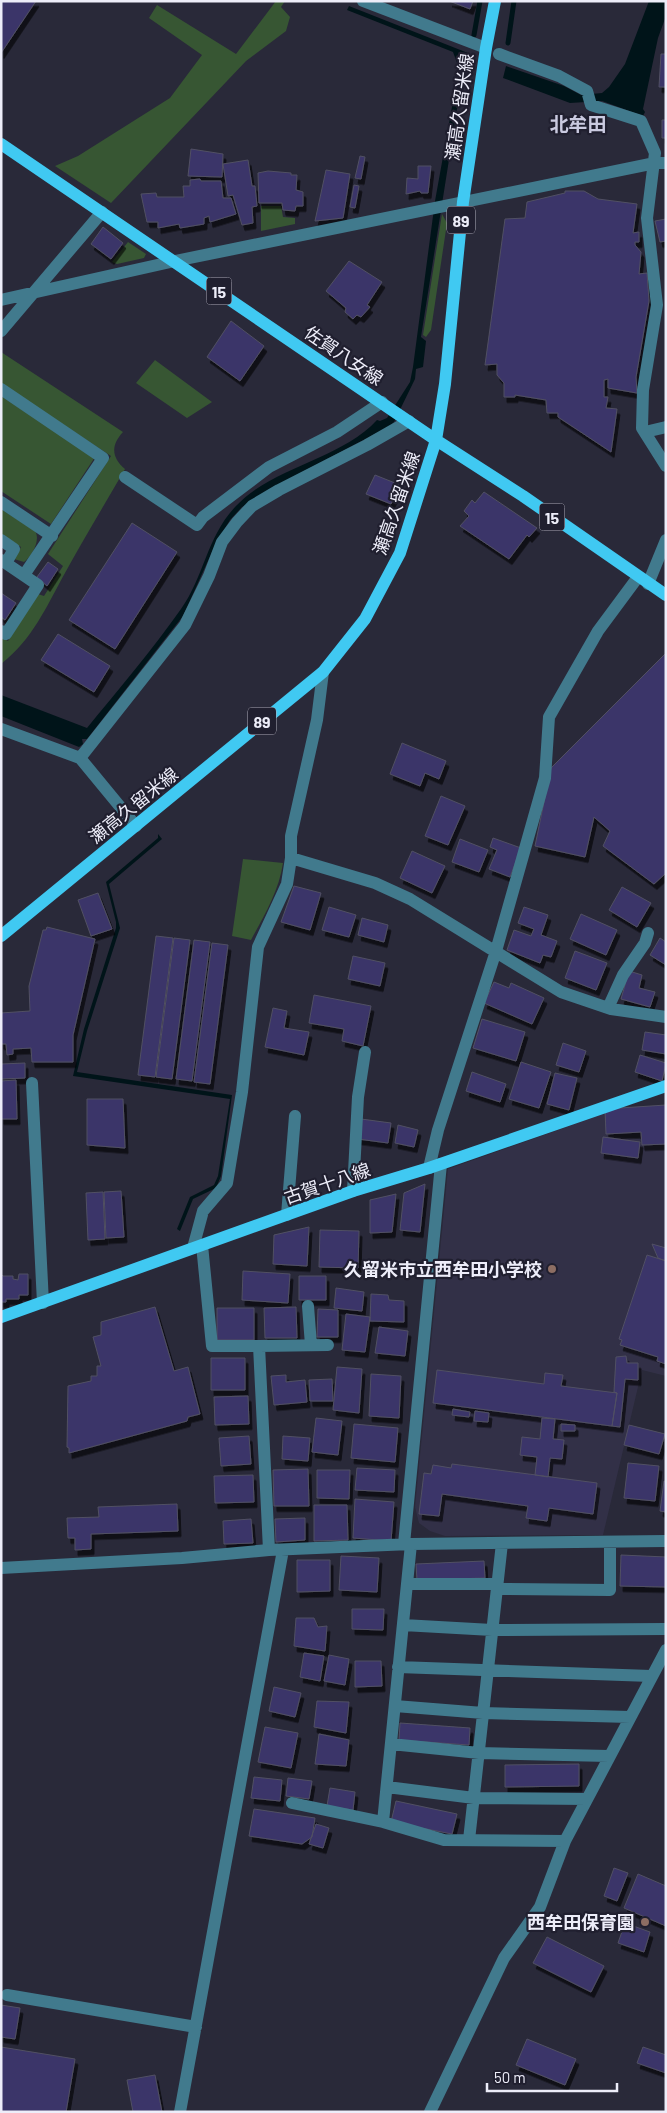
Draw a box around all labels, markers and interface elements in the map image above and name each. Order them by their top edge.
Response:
street label: 瀬高久留米線 [441,52,477,162]
district label: 北牟田 [549,112,607,135]
road number: 89 [447,206,475,234]
road number: 15 [206,278,232,304]
street label: 佐賀八女線 [301,321,387,389]
street label: 瀬高久留米線 [368,448,424,558]
road number: 15 [540,504,564,530]
road number: 89 [248,708,276,734]
street label: 瀬高久留米線 [84,762,182,848]
street label: 古賀十八線 [281,1158,373,1208]
place label: 久留米市立西牟田小学校 [344,1258,542,1280]
marker: 久留米市立西牟田小学校 [546,1263,558,1275]
place label: 西牟田保育園 [527,1911,635,1933]
marker: 西牟田保育園 [639,1916,651,1928]
scale bar [487,2060,617,2092]
text: 50 m [494,2068,526,2086]

